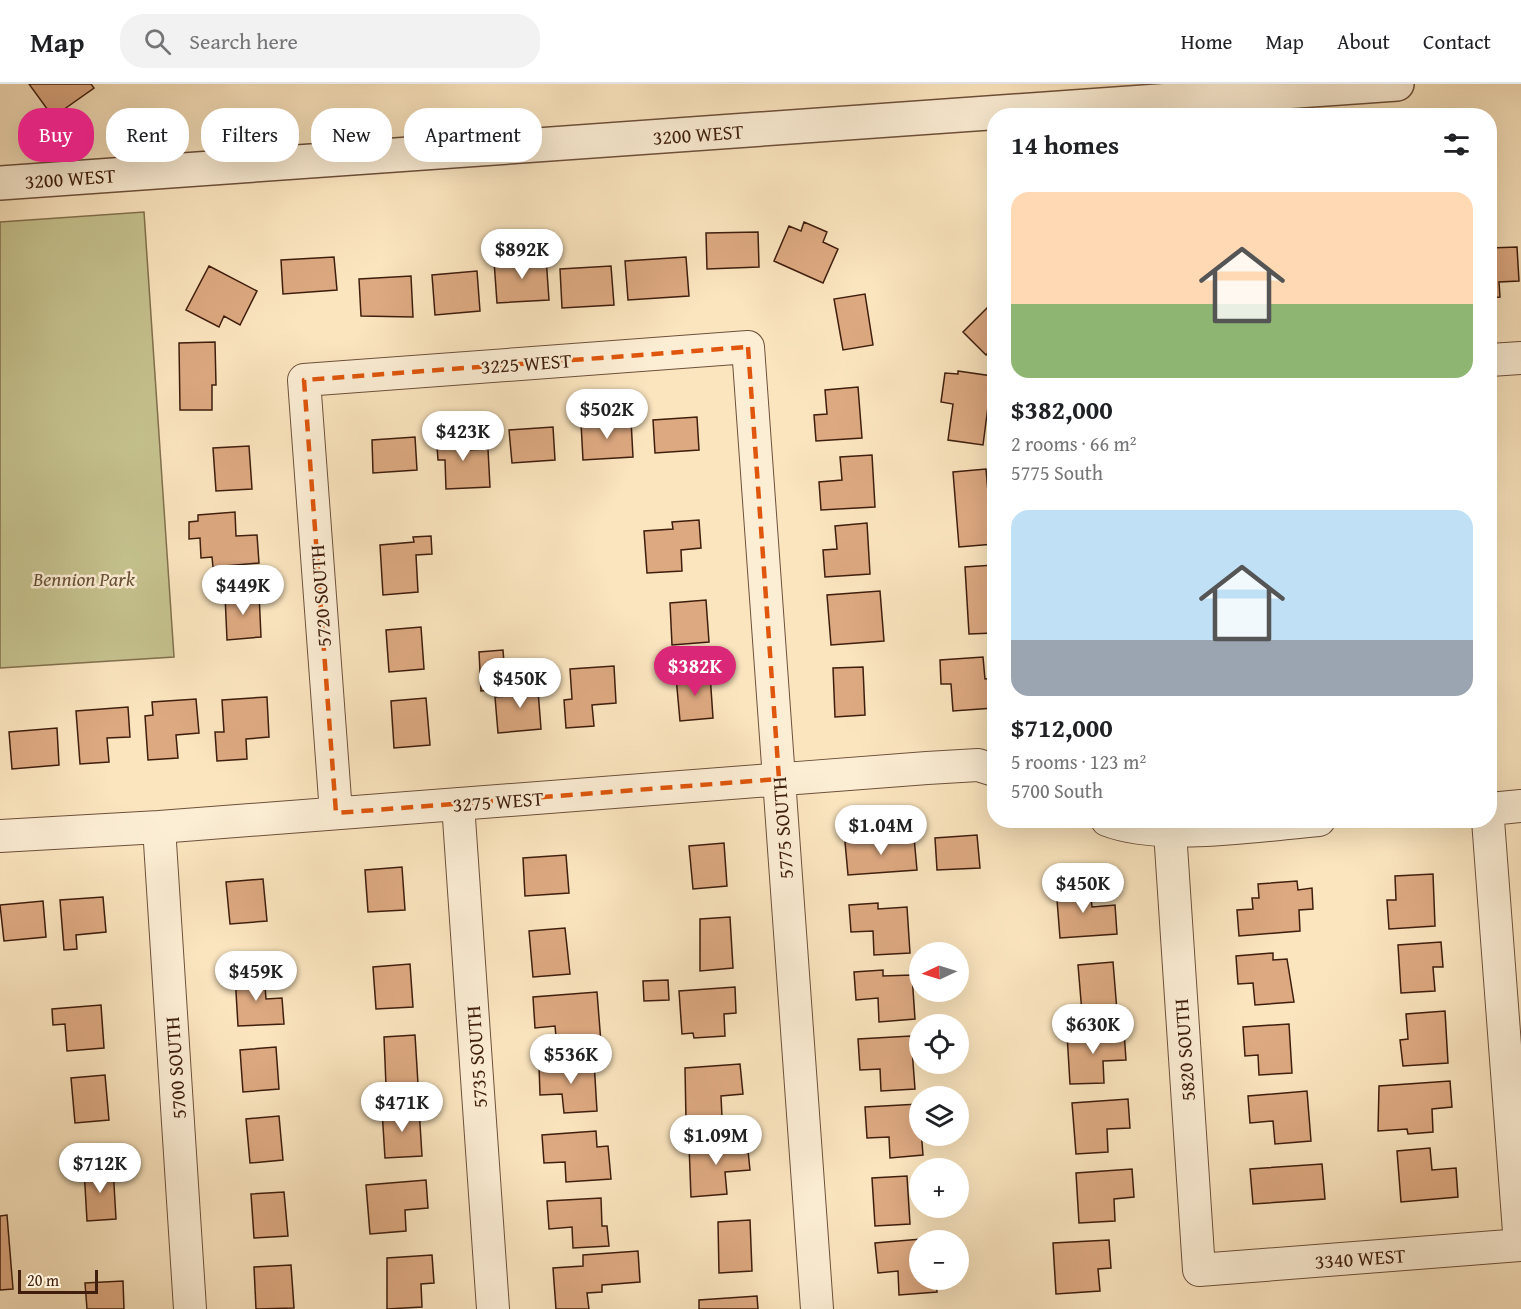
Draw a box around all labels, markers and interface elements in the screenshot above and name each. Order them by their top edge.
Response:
search box [120,14,540,68]
text: Map [30,21,84,62]
icon: search [141,25,174,58]
text: Search here [189,25,298,57]
text: Home [1181,26,1232,57]
text: Map [1265,26,1304,57]
text: About [1337,26,1390,57]
text: Contact [1423,26,1491,57]
chip: Buy [18,108,94,162]
chip: Rent [106,108,189,162]
chip: Filters [201,108,299,162]
chip: New [311,108,392,162]
chip: Apartment [404,108,542,162]
street label: 3200 WEST [652,116,744,152]
text: 14 homes [1011,125,1119,164]
icon: filters [1440,128,1473,161]
street label: 3200 WEST [24,160,116,196]
pin: $892K [480,229,564,280]
icon: home [1188,231,1296,339]
text: $892K [495,234,549,263]
street label: 3225 WEST [480,345,572,381]
pin: $502K [565,389,649,440]
text: $382,000 [1011,390,1113,429]
text: $502K [580,394,634,423]
pin: $423K [421,411,505,462]
text: $423K [436,416,490,445]
text: 2 rooms · 66 m² [1011,429,1137,458]
text: 5775 South [1011,458,1103,487]
street label: 5720 SOUTH [302,544,338,648]
icon: home [1188,549,1296,657]
park label: Bennion Park [32,564,136,593]
pin: $449K [201,565,285,616]
text: $449K [216,570,270,599]
pin: $382K [653,646,737,697]
text: $382K [668,651,722,680]
pin: $450K [478,658,562,709]
text: $450K [493,663,547,692]
text: $712,000 [1011,708,1113,747]
text: 5 rooms · 123 m² [1011,747,1146,776]
street label: 5775 SOUTH [764,776,800,880]
text: 5700 South [1011,776,1103,805]
street label: 3275 WEST [452,783,544,819]
pin: $1.04M [832,805,930,856]
text: $1.04M [849,810,913,839]
pin: $450K [1041,863,1125,914]
text: $450K [1056,868,1110,897]
north arrow [909,942,969,1002]
map controls [909,942,969,1290]
pin: $459K [214,951,298,1002]
text: $459K [229,956,283,985]
street label: 5820 SOUTH [1166,998,1202,1102]
pin: $630K [1051,1004,1135,1055]
street label: 5735 SOUTH [458,1005,494,1109]
text: $630K [1066,1009,1120,1038]
button: locate [909,1014,969,1074]
street label: 5700 SOUTH [157,1016,193,1120]
pin: $536K [529,1034,613,1085]
text: $536K [544,1039,598,1068]
pin: $471K [360,1082,444,1133]
button: layers [909,1086,969,1146]
text: $471K [375,1087,429,1116]
pin: $1.09M [667,1115,765,1166]
text: $1.09M [684,1120,748,1149]
pin: $712K [58,1143,142,1194]
text: $712K [73,1148,127,1177]
button: + [909,1158,969,1218]
button: − [909,1230,969,1290]
street label: 3340 WEST [1314,1240,1406,1276]
scale bar [18,1267,98,1294]
text: 20 m [27,1268,59,1292]

